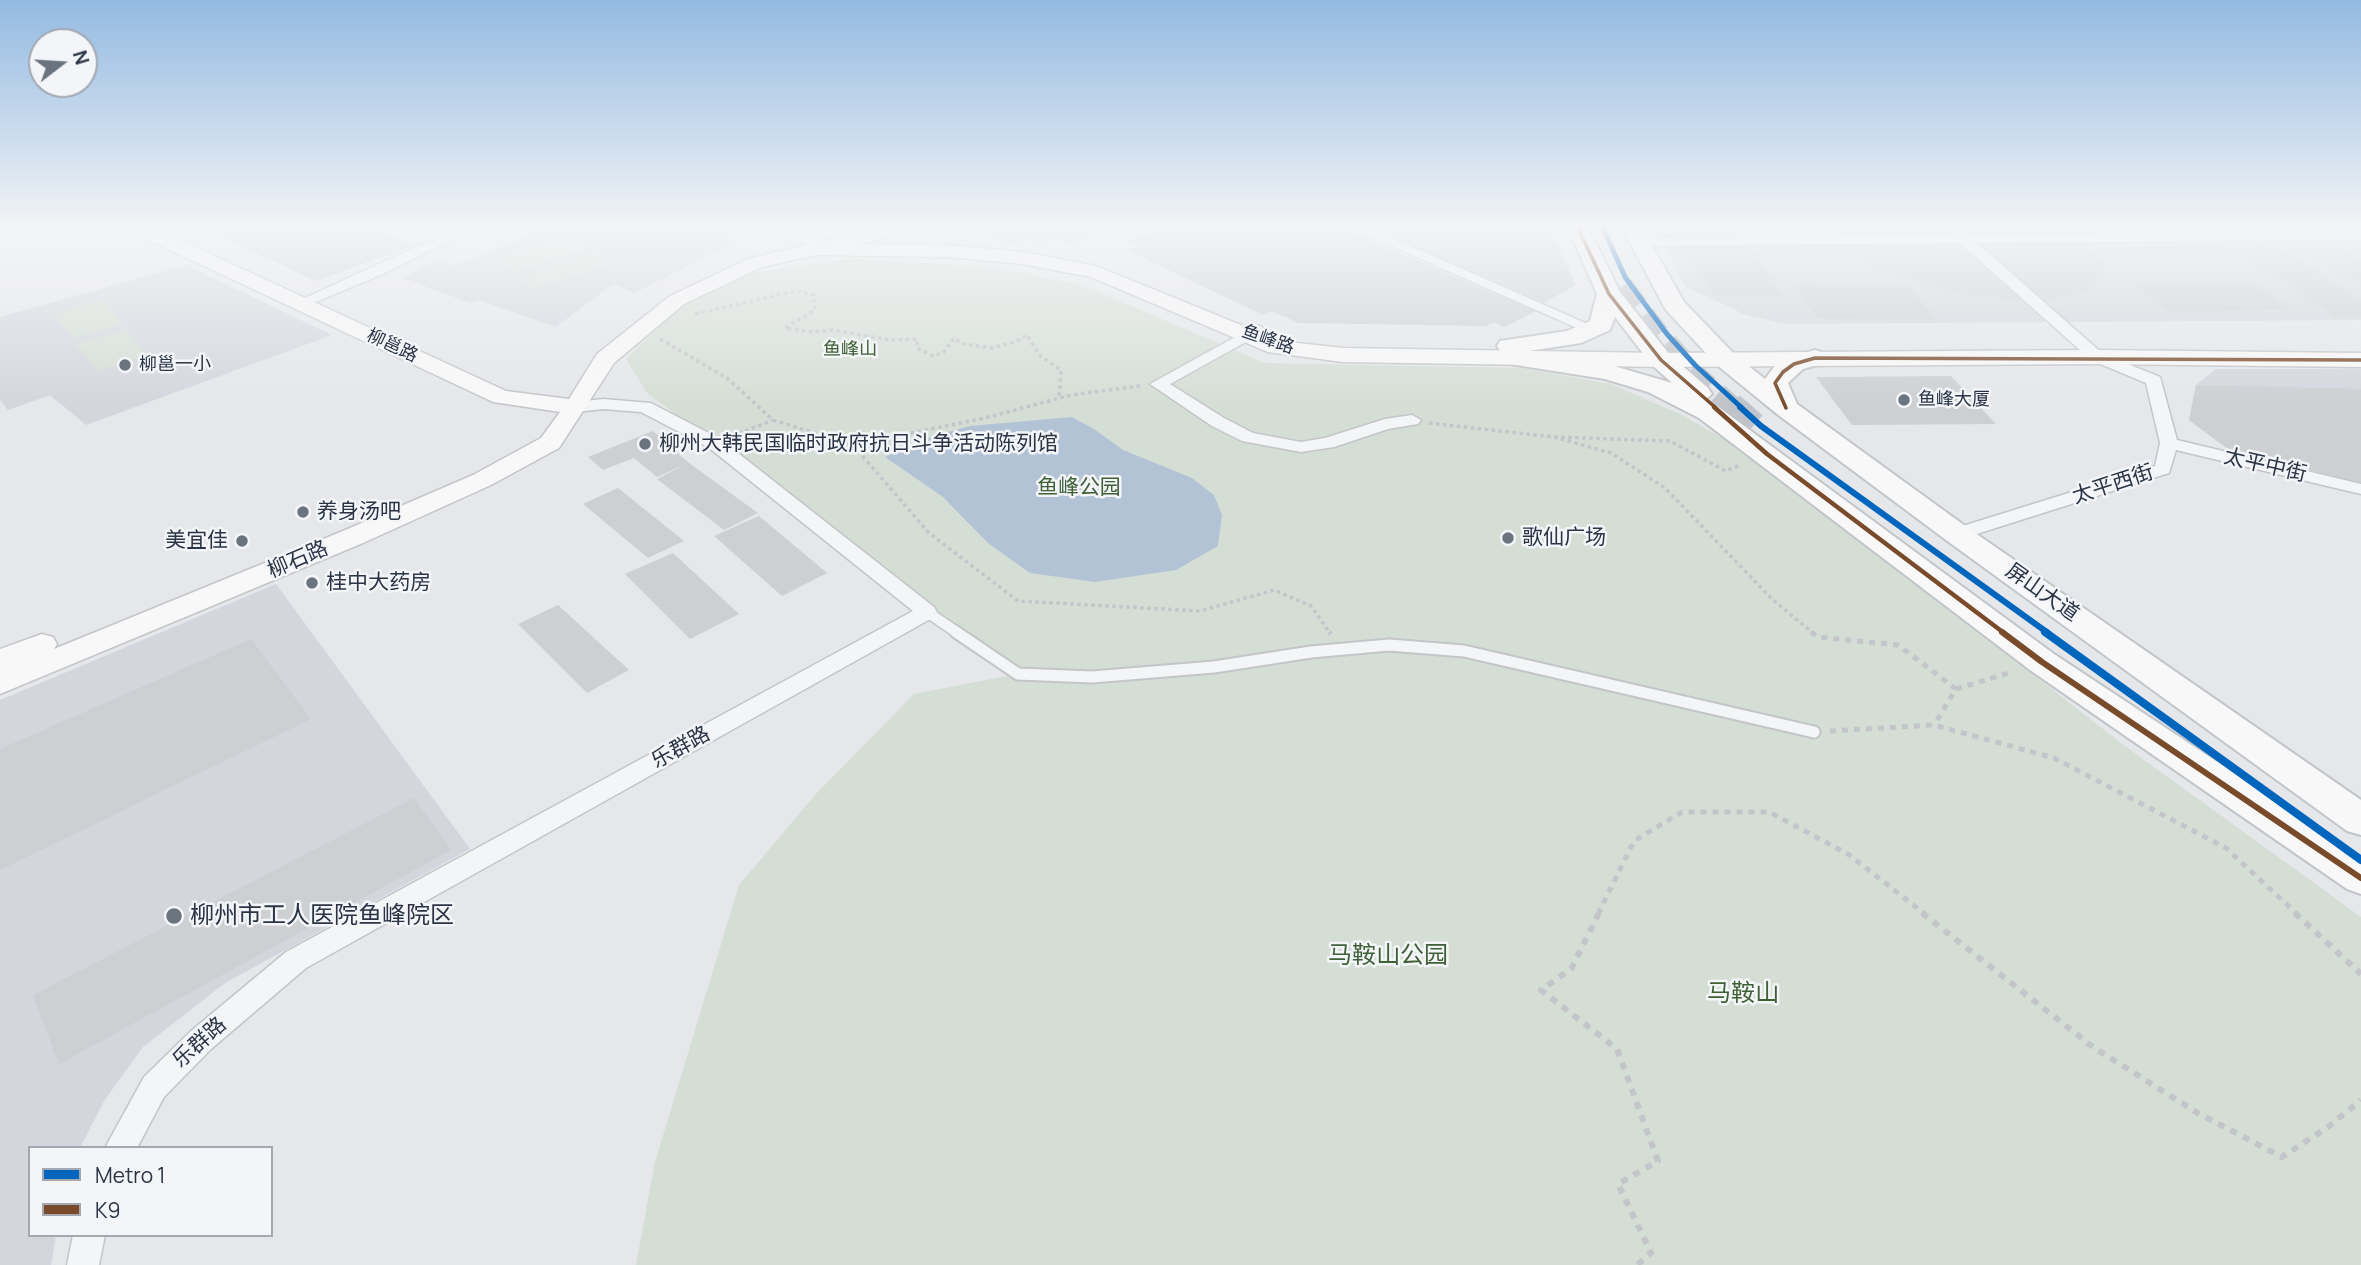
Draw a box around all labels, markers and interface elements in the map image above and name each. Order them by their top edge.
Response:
north arrow [28,28,98,98]
text: N [67,47,96,68]
street label: 鱼峰路 [1239,321,1297,359]
street label: 柳邕路 [363,325,421,367]
park label: 鱼峰山 [823,339,877,361]
place label: 柳邕一小 [139,354,211,376]
marker: 柳邕一小 [117,357,133,373]
place label: 鱼峰大厦 [1918,389,1990,411]
marker: 鱼峰大厦 [1896,392,1912,408]
place label: 柳州大韩民国临时政府抗日斗争活动陈列馆 [659,431,1058,457]
marker: 柳州大韩民国临时政府抗日斗争活动陈列馆 [637,436,653,452]
street label: 太平中街 [2221,444,2309,488]
street label: 太平西街 [2069,460,2157,510]
park label: 鱼峰公园 [1037,475,1121,501]
place label: 养身汤吧 [317,499,401,525]
marker: 养身汤吧 [295,504,311,520]
place label: 歌仙广场 [1522,525,1606,551]
place label: 美宜佳 [165,528,228,554]
marker: 歌仙广场 [1500,530,1516,546]
marker: 美宜佳 [234,533,250,549]
street label: 柳石路 [264,536,332,584]
street label: 屏山大道 [2000,559,2084,627]
place label: 桂中大药房 [326,570,431,596]
marker: 桂中大药房 [304,575,320,591]
street label: 乐群路 [647,722,715,774]
place label: 柳州市工人医院鱼峰院区 [190,902,454,930]
marker: 柳州市工人医院鱼峰院区 [164,906,184,926]
park label: 马鞍山公园 [1328,942,1448,970]
park label: 马鞍山 [1707,980,1779,1008]
street label: 乐群路 [168,1013,232,1073]
legend [28,1146,273,1237]
text: Metro 1 [95,1161,166,1189]
text: K9 [95,1196,121,1224]

